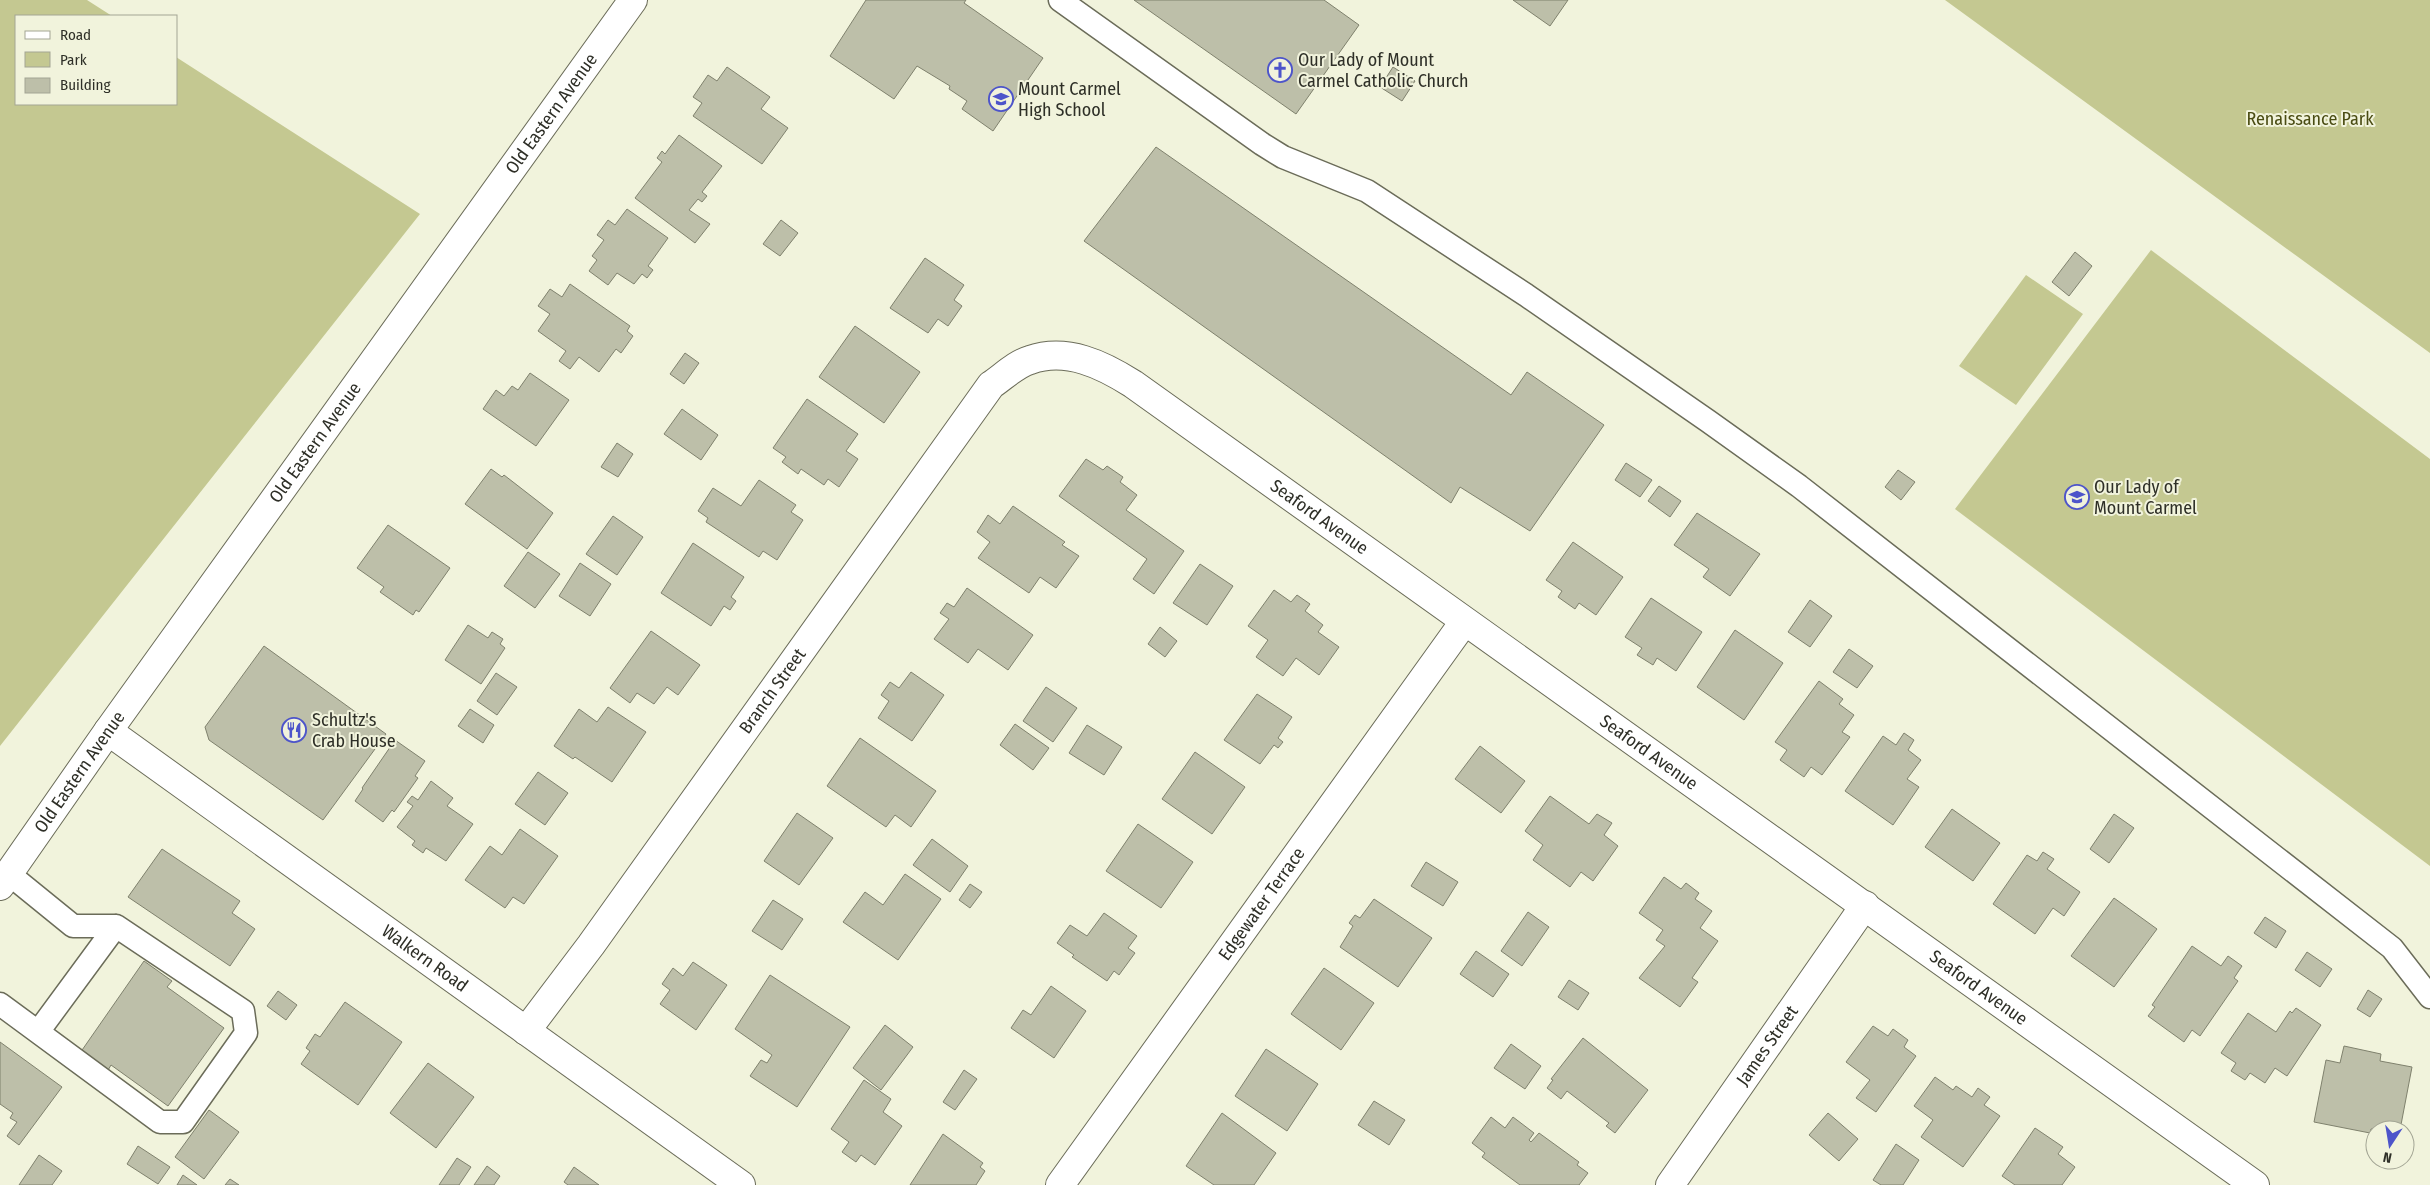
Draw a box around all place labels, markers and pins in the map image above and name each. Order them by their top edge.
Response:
place label: Our Lady of Mount Carmel Catholic Church [1298,49,1468,92]
church icon: Our Lady of Mount Carmel Catholic Church [1267,57,1293,83]
place label: Mount Carmel High School [1018,78,1121,121]
school or university icon: Mount Carmel High School [988,86,1014,112]
place label: Our Lady of Mount Carmel [2094,476,2197,519]
school or university icon: Our Lady of Mount Carmel [2064,484,2090,510]
place label: Schultz's Crab House [312,709,396,752]
restaurant icon: Schultz's Crab House [281,717,307,743]

